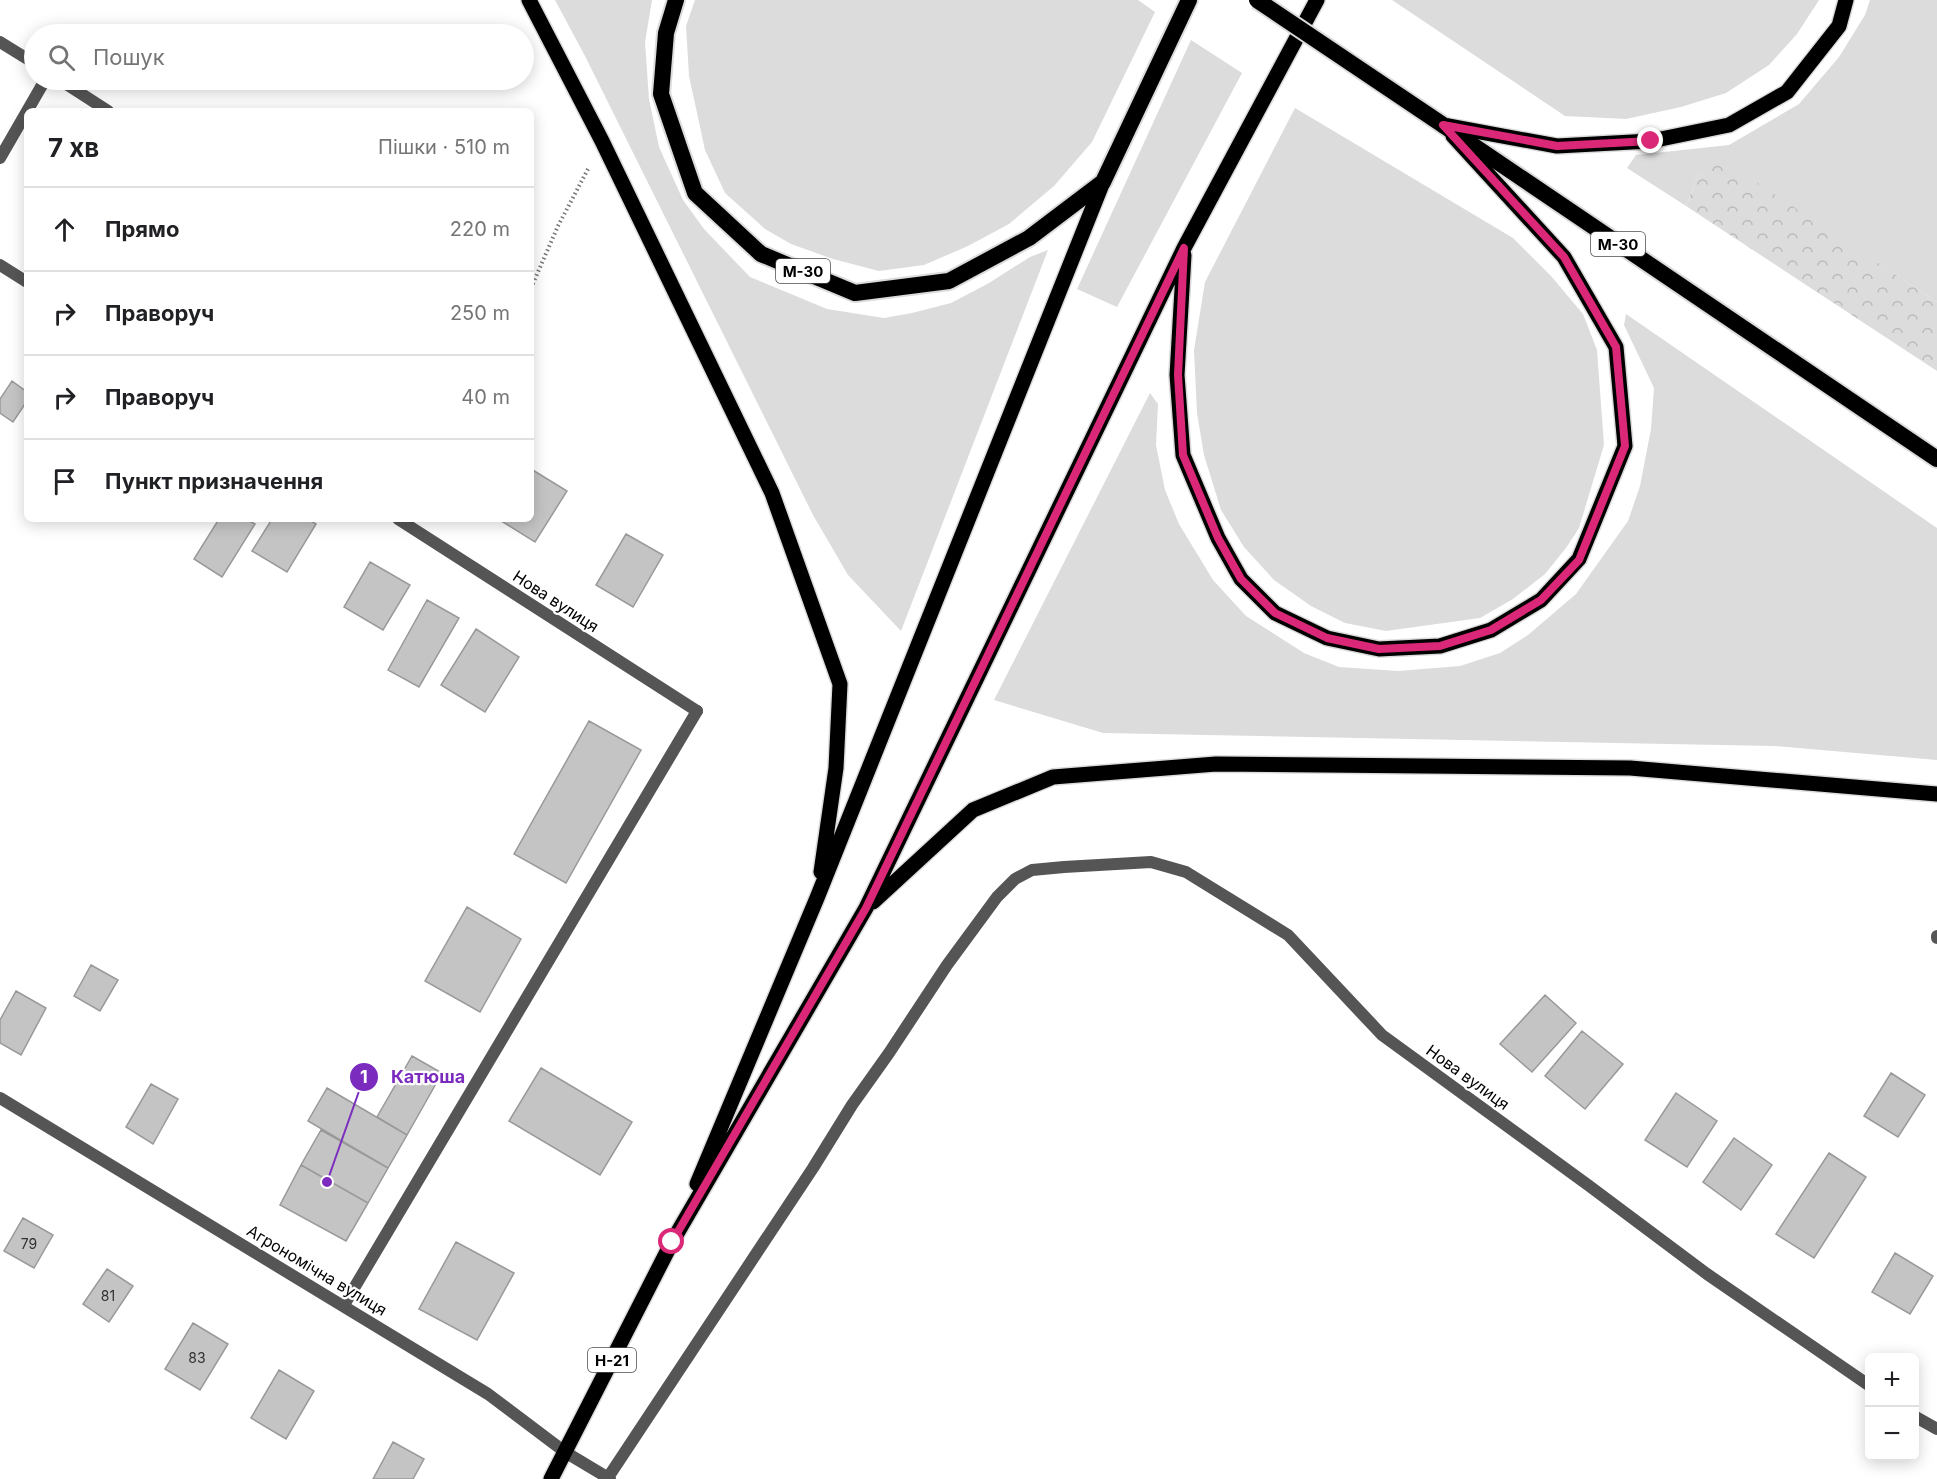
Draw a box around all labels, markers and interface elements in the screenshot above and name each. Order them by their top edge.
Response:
search box [24,24,534,90]
icon: search [45,41,78,74]
text: Пошук [93,44,165,70]
route end [1637,127,1663,153]
text: 7 хв [48,132,99,163]
text: Пішки · 510 m [378,135,510,159]
icon: ahead [48,213,81,246]
text: Прямо [105,216,179,242]
text: 220 m [450,217,510,241]
road number: М-30 [1591,232,1645,256]
road number: М-30 [776,259,830,283]
icon: right [48,297,81,330]
text: Праворуч [105,300,214,326]
text: 250 m [450,301,510,325]
icon: right [48,381,81,414]
text: Праворуч [105,384,214,410]
text: 40 m [461,385,510,409]
icon: arrive [48,465,81,498]
text: Пункт призначення [105,468,323,494]
street label: Нова вулиця [509,566,603,636]
street label: Нова вулиця [1422,1040,1514,1114]
callout: Катюша [349,1059,477,1095]
text: 1 [360,1066,368,1087]
text: Катюша [391,1066,465,1087]
street label: Агрономічна вулиця [243,1220,391,1320]
route start [658,1228,684,1254]
house number: 79 [21,1235,37,1252]
house number: 81 [101,1287,115,1304]
road number: Н-21 [588,1348,636,1372]
house number: 83 [188,1349,206,1366]
map controls [1865,1353,1919,1461]
button: + [1865,1353,1919,1407]
button: − [1865,1407,1919,1461]

